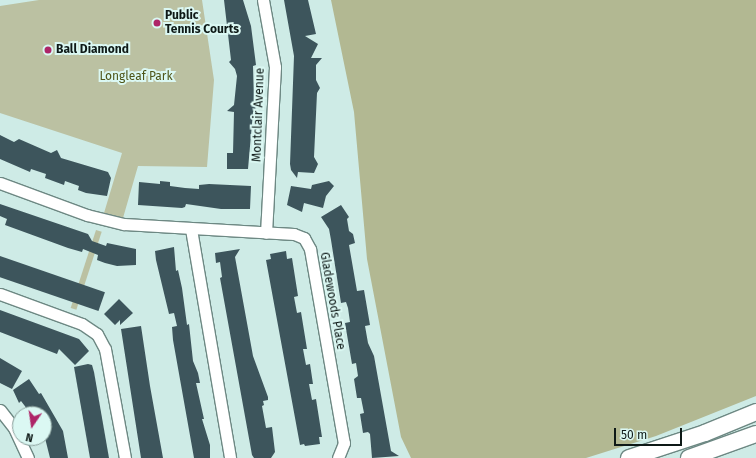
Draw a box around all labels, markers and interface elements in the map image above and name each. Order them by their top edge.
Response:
place label: Public Tennis Courts [165,9,239,37]
marker: Public Tennis Courts [152,18,162,28]
place label: Ball Diamond [56,43,129,57]
marker: Ball Diamond [43,45,53,55]
street label: Montclair Avenue [250,68,268,162]
park label: Longleaf Park [99,70,173,84]
street label: Gladewoods Place [316,251,348,351]
north arrow [12,406,52,446]
scale bar [616,420,684,446]
text: 50 m [621,428,647,442]
text: N [24,430,34,444]

